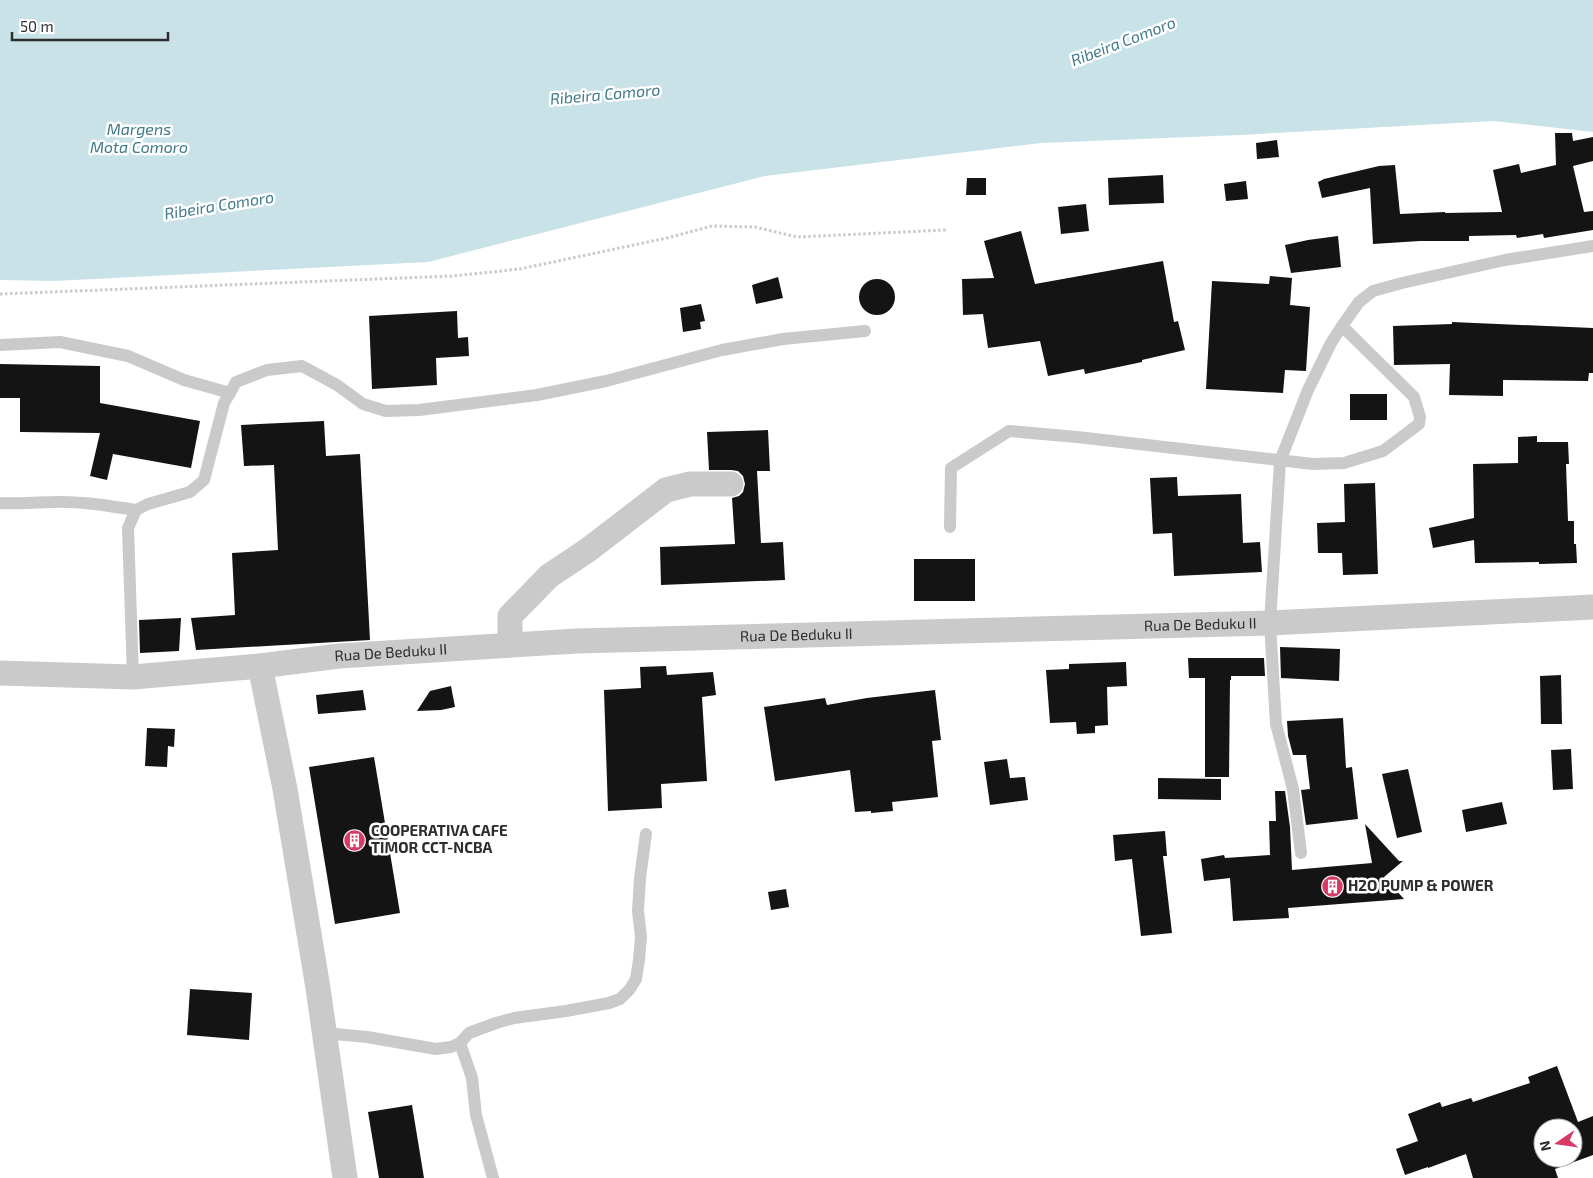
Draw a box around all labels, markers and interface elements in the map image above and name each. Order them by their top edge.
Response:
scale bar [12,10,169,42]
water label: Ribeira Comoro [1068,12,1178,69]
text: 50 m [20,17,54,35]
water label: Ribeira Comoro [549,79,661,108]
water label: Margens Mota Comoro [90,119,188,156]
water label: Ribeira Comoro [163,186,275,223]
street label: Rua De Beduku II [1143,613,1257,634]
street label: Rua De Beduku II [740,624,853,645]
street label: Rua De Beduku II [334,639,448,664]
place label: COOPERATIVA CAFE TIMOR CCT-NCBA [371,821,508,856]
building icon: COOPERATIVA CAFE TIMOR CCT-NCBA [343,828,367,852]
building icon: H2O PUMP & POWER [1320,874,1344,898]
place label: H2O PUMP & POWER [1348,876,1494,894]
north arrow [1533,1118,1583,1168]
text: N [1535,1139,1554,1153]

